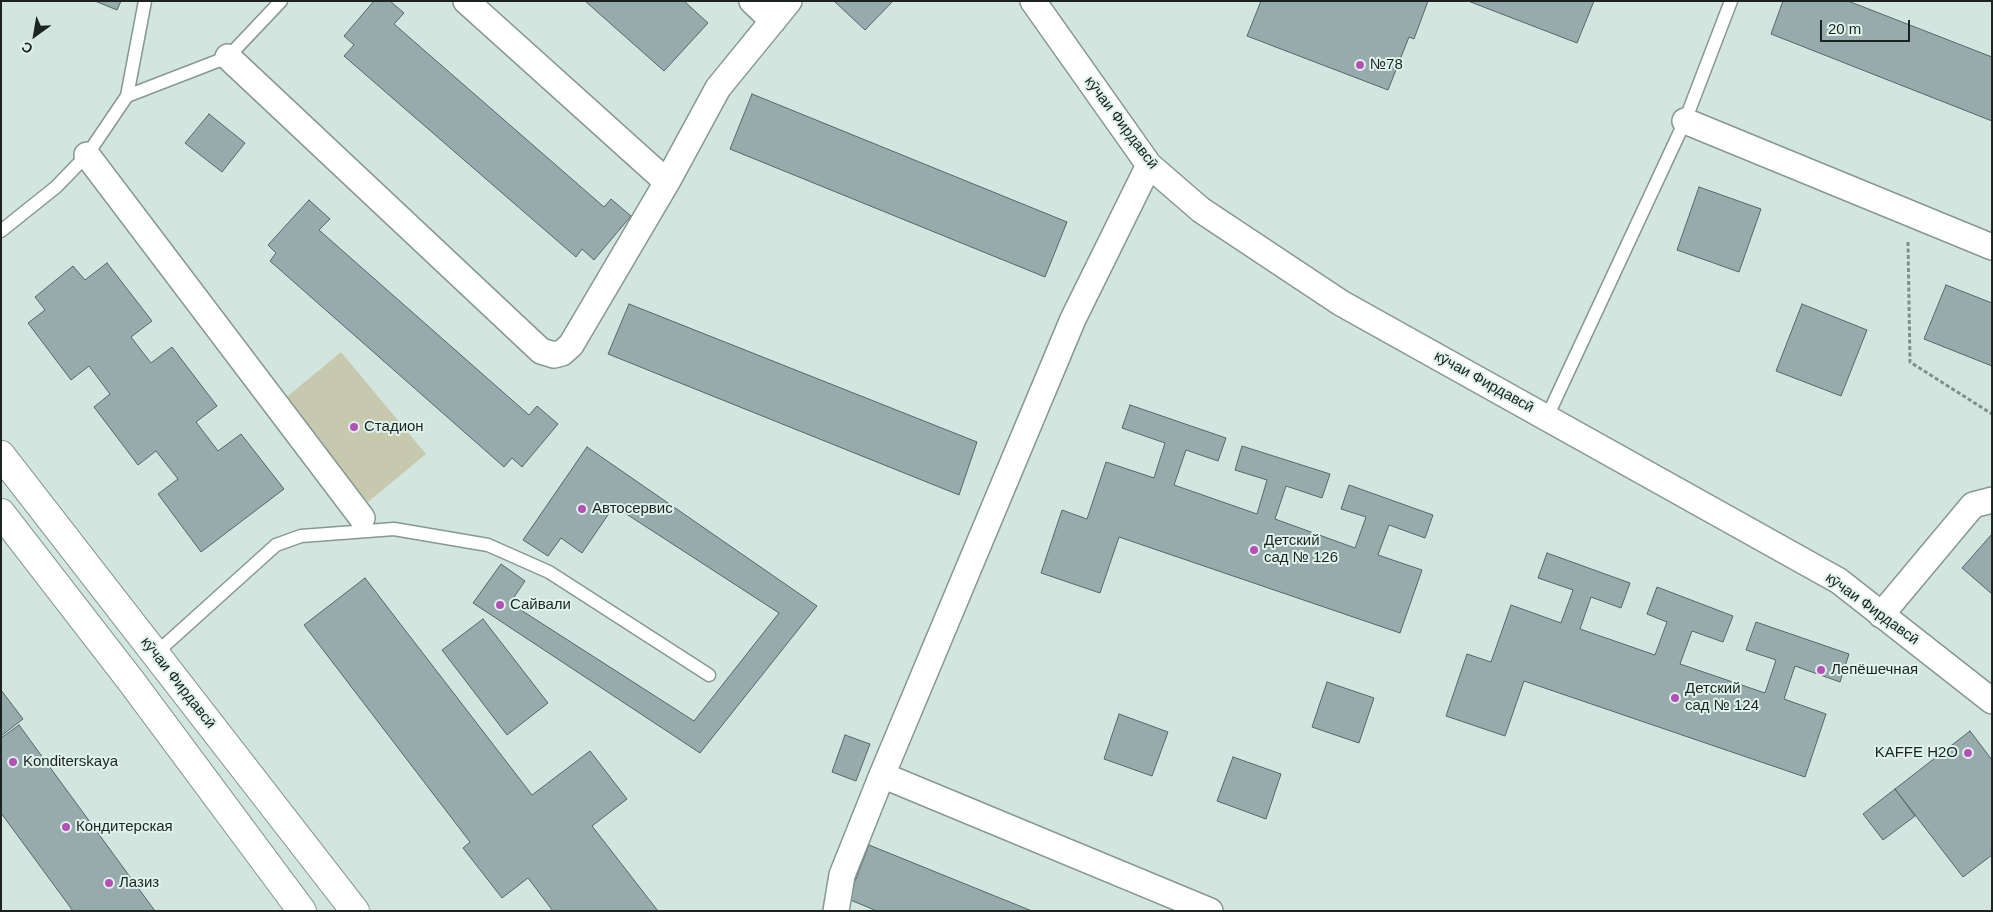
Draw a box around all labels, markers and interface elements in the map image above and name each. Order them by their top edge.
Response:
north arrow [10,10,60,60]
scale bar [1823,10,1913,42]
text: 20 m [1828,20,1861,37]
text: С [19,38,36,57]
place label: №78 [1370,56,1403,74]
marker: №78 [1354,59,1366,71]
street label: кӯчаи Фирдавсӣ [1080,73,1162,173]
street label: кӯчаи Фирдавсӣ [1431,347,1537,417]
place label: Стадион [364,418,424,436]
marker: Стадион [348,421,360,433]
place label: Автосервис [592,500,673,518]
marker: Автосервис [576,503,588,515]
place label: Детский сад № 126 [1264,532,1338,567]
marker: Детский сад № 126 [1248,544,1260,556]
street label: кӯчаи Фирдавсӣ [1822,569,1922,649]
place label: Сайвали [510,596,571,614]
marker: Сайвали [494,599,506,611]
street label: кӯчаи Фирдавсӣ [137,634,219,732]
place label: Лепёшечная [1831,661,1918,679]
marker: Лепёшечная [1815,664,1827,676]
place label: Детский сад № 124 [1685,680,1759,715]
marker: Детский сад № 124 [1669,692,1681,704]
place label: KAFFE H2O [1875,744,1958,762]
marker: KAFFE H2O [1962,747,1974,759]
place label: Konditerskaya [23,753,118,771]
marker: Konditerskaya [7,756,19,768]
place label: Кондитерская [76,818,173,836]
marker: Кондитерская [60,821,72,833]
place label: Лазиз [119,874,159,892]
marker: Лазиз [103,877,115,889]

